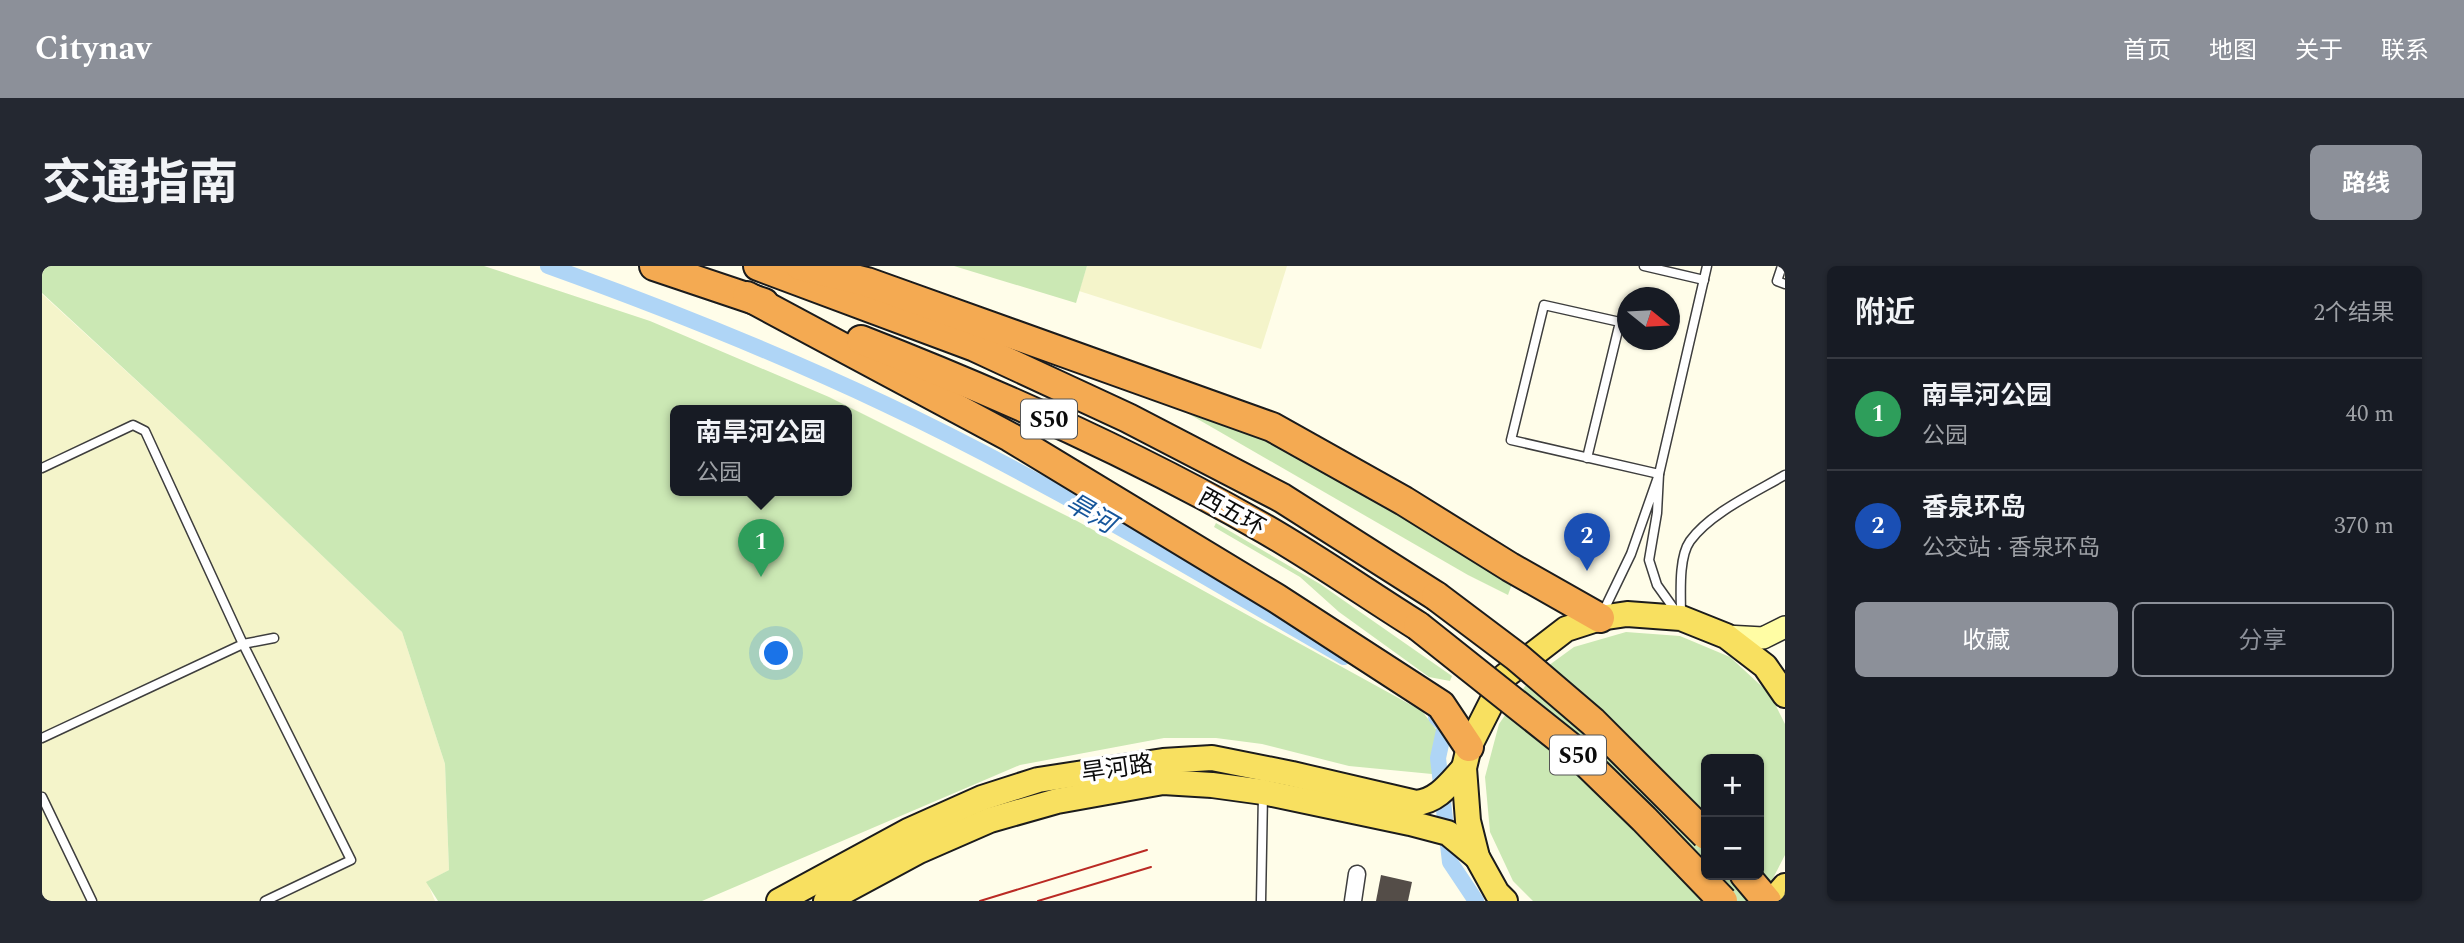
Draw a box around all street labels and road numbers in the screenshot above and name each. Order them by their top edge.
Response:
road number: S50 [1021,400,1077,438]
street label: 西五环 [1191,480,1272,546]
road number: S50 [1550,736,1606,775]
street label: 旱河路 [1079,746,1155,792]

